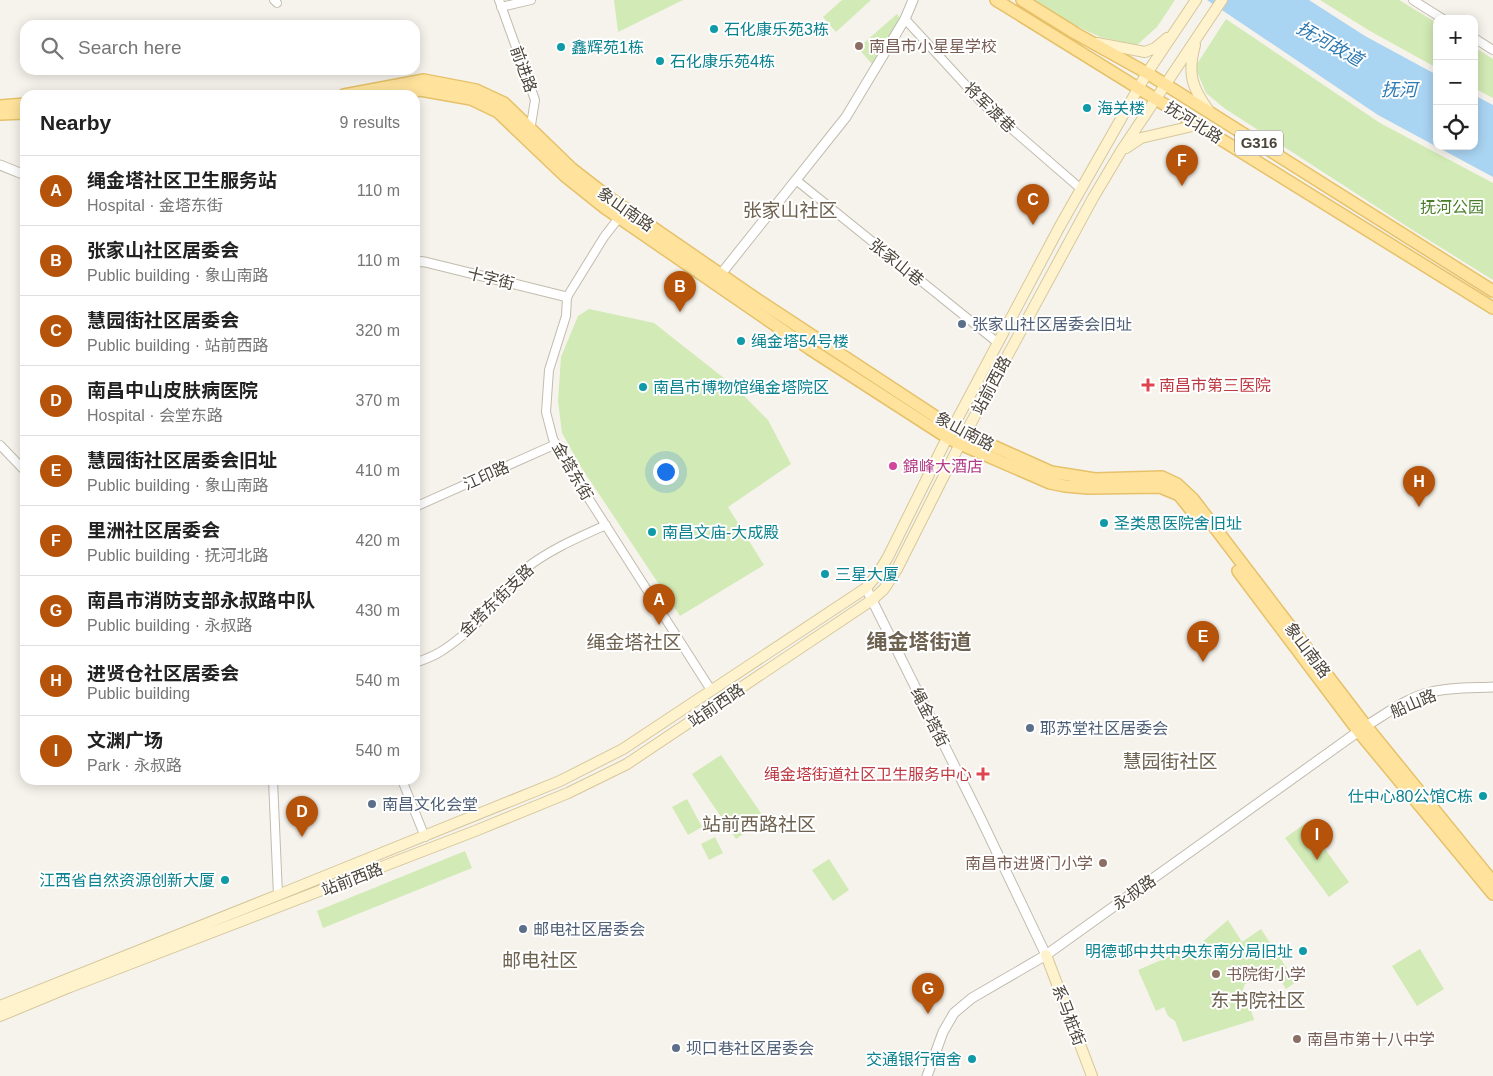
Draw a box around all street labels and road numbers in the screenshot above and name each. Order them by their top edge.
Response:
street label: 前进路 [507,44,540,95]
street label: 将军渡巷 [961,79,1019,136]
street label: 抚河北路 [1162,98,1225,147]
road number: G316 [1235,130,1283,156]
street label: 象山南路 [595,183,657,235]
street label: 张家山巷 [866,236,927,289]
street label: 十字街 [466,264,516,293]
street label: 站前西路 [969,353,1014,417]
street label: 象山南路 [933,408,997,454]
street label: 金塔东街 [549,439,596,503]
street label: 江印路 [461,458,512,493]
street label: 金塔东街支路 [456,561,537,640]
street label: 象山南路 [1282,619,1334,681]
street label: 站前西路 [685,680,748,730]
street label: 绳金塔街 [907,685,952,750]
street label: 船山路 [1388,686,1439,721]
street label: 站前西路 [319,860,385,899]
street label: 永叔路 [1110,872,1159,913]
street label: 系马桩街 [1049,982,1088,1048]

